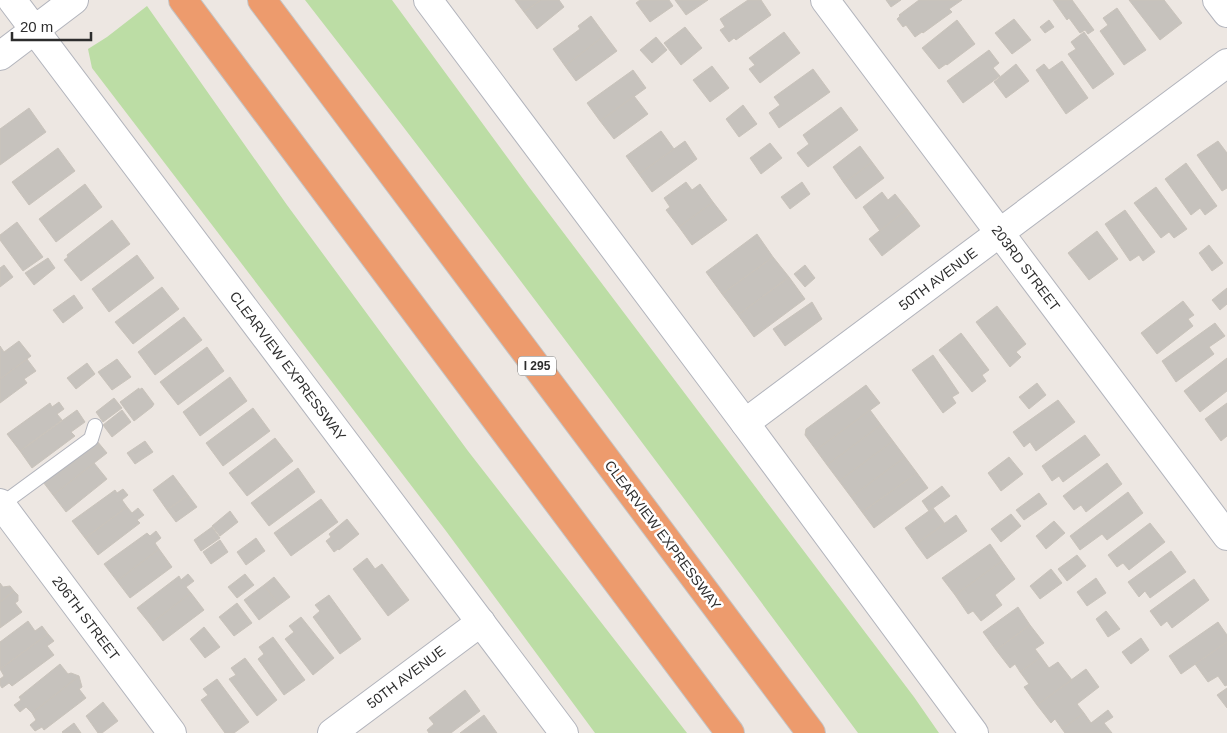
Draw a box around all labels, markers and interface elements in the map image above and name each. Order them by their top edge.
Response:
scale bar [12,10,91,42]
text: 20 m [20,18,53,35]
street label: 203RD STREET [989,222,1064,314]
street label: 50TH AVENUE [896,244,980,314]
street label: CLEARVIEW EXPRESSWAY [227,288,350,444]
road number: I 295 [518,356,556,376]
street label: CLEARVIEW EXPRESSWAY [602,457,725,613]
street label: 206TH STREET [49,573,123,664]
street label: 50TH AVENUE [364,642,448,712]

